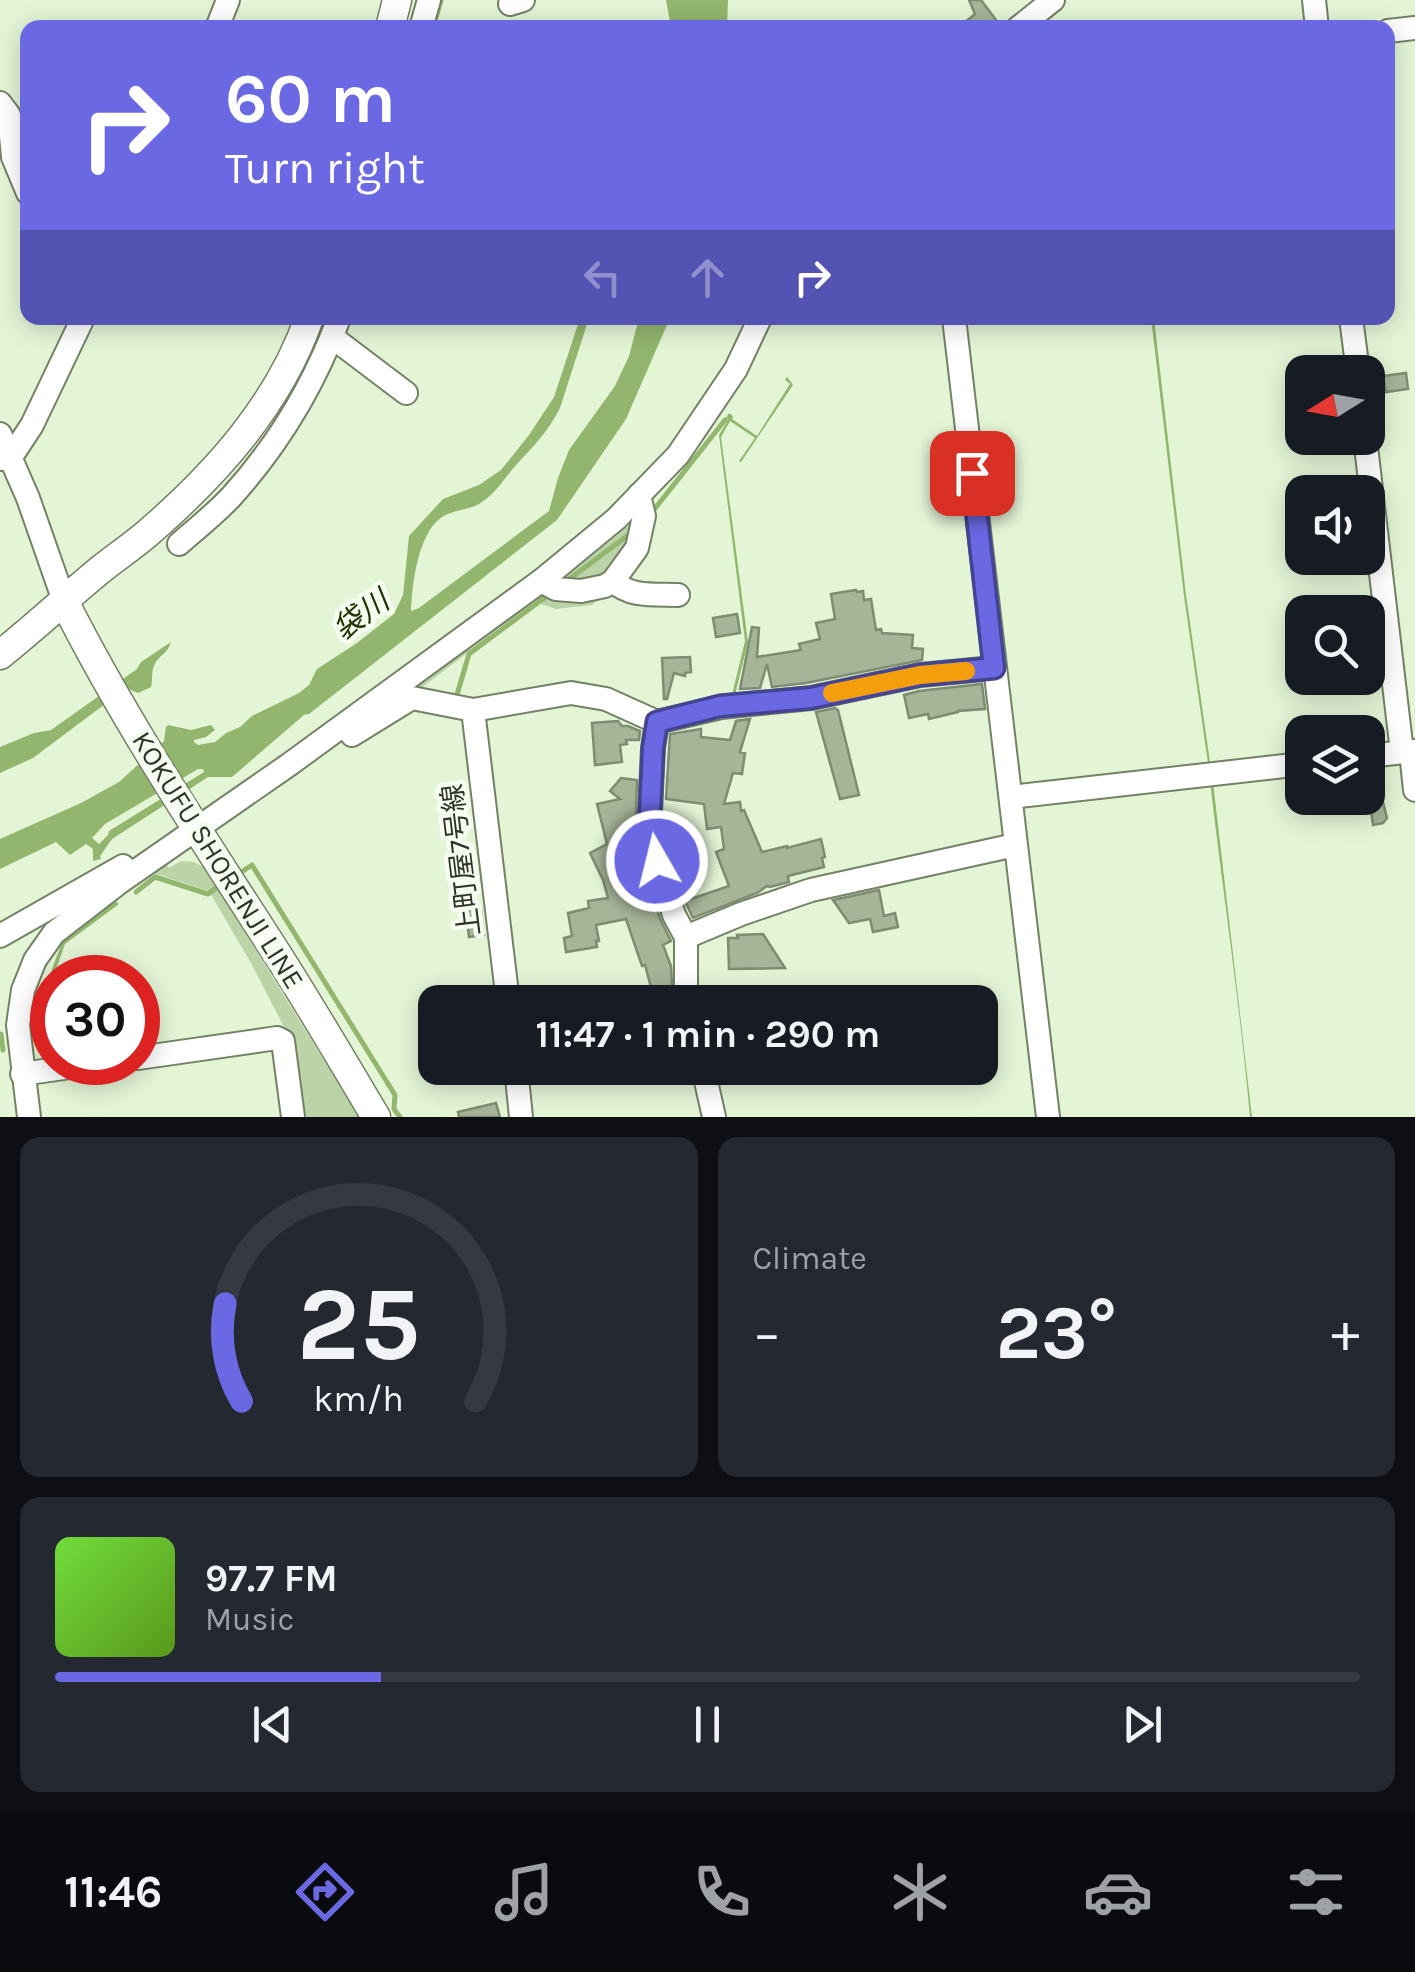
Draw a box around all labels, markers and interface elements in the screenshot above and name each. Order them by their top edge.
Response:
text: 60 m [225,58,396,140]
icon: right [60,60,190,190]
text: Turn right [225,142,425,194]
icon: left [575,250,630,305]
icon: ahead [680,250,735,305]
icon: right [785,250,840,305]
north arrow [1285,355,1385,455]
map controls [1285,355,1385,815]
pin [930,431,1015,516]
icon: arrive [945,446,1000,501]
button: sound [1285,475,1385,575]
water label: 袋川 [326,581,398,647]
button: search [1285,595,1385,695]
button: layers [1285,715,1385,815]
street label: KOKUFU SHORENJI LINE [125,725,311,995]
street label: 上町屋7号線 [435,782,487,938]
position arrow [605,809,709,913]
speed limit sign: 30 [30,955,160,1085]
text: 11:47 · 1 min · 290 m [536,1012,880,1057]
text: Climate [753,1240,867,1277]
text: 25 [297,1264,420,1385]
text: 23° [996,1289,1117,1377]
text: − [753,1301,781,1365]
text: + [1331,1301,1360,1365]
text: km/h [313,1378,404,1420]
text: 97.7 FM [205,1556,338,1601]
text: Music [205,1601,294,1638]
icon: previous [245,1697,300,1752]
icon: pause [680,1697,735,1752]
icon: next [1115,1697,1170,1752]
icon: directions [290,1857,360,1927]
icon: music [489,1857,559,1927]
icon: phone [687,1857,757,1927]
icon: climate [885,1857,955,1927]
icon: car [1083,1857,1153,1927]
icon: filters [1281,1857,1351,1927]
text: 11:46 [64,1866,162,1918]

